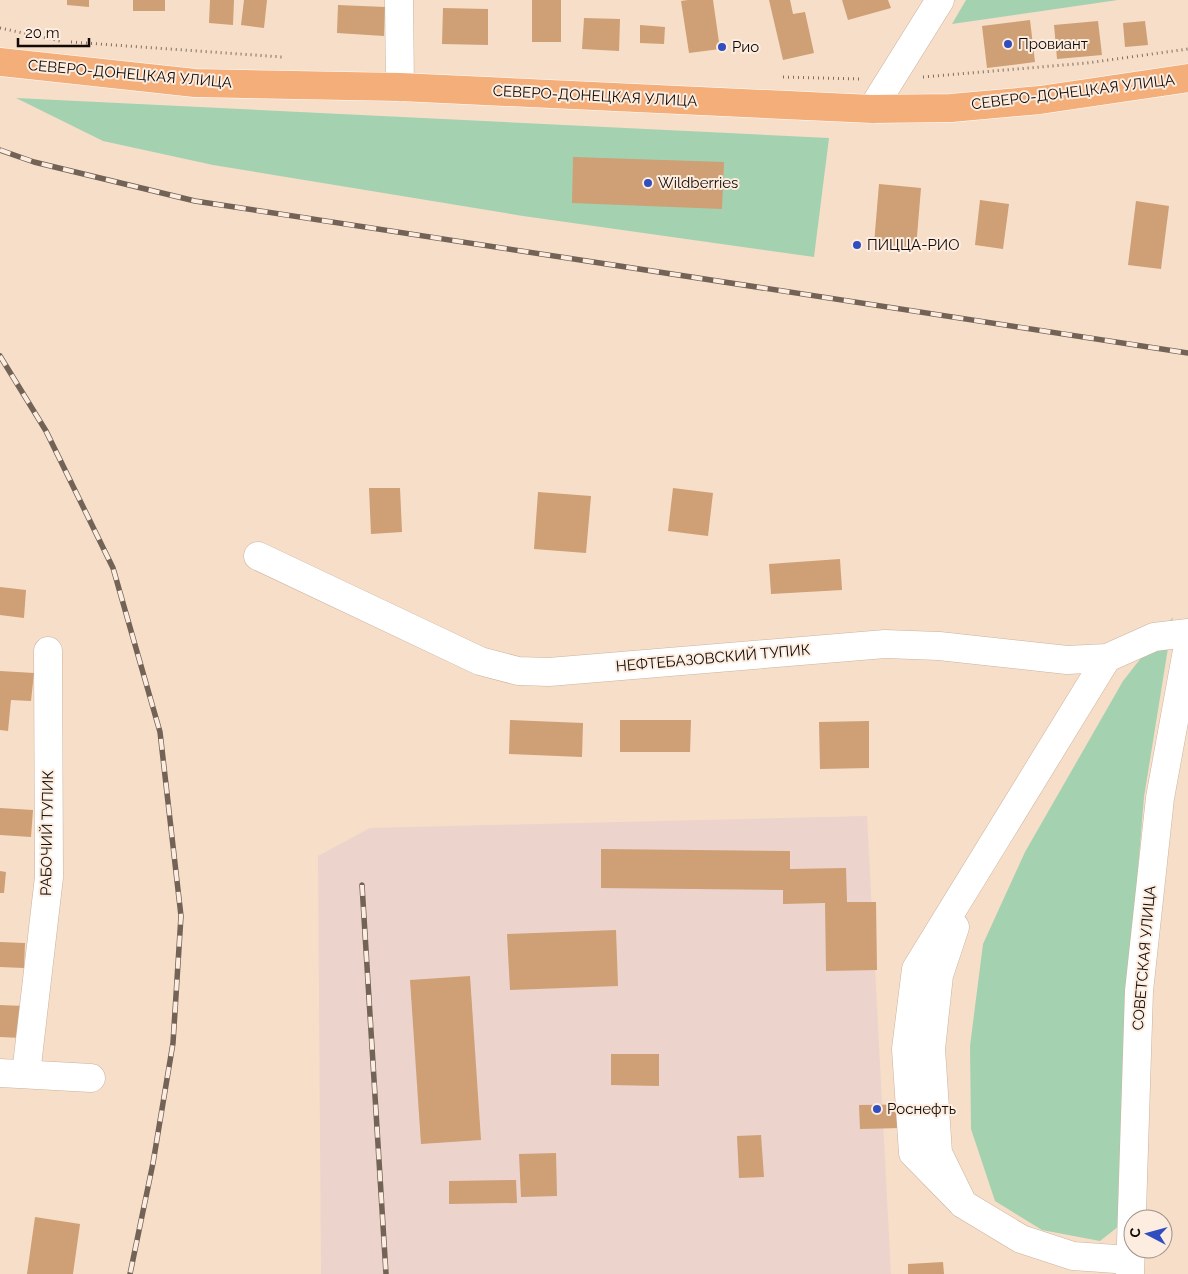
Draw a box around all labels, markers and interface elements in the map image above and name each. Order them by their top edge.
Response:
scale bar [18,15,89,47]
text: 20 m [25,24,60,42]
place label: Провиант [1018,35,1088,53]
place label: Рио [732,38,759,56]
marker: Провиант [1002,38,1014,50]
marker: Рио [716,41,728,53]
street label: СЕВЕРО-ДОНЕЦКАЯ УЛИЦА [27,56,233,92]
street label: СЕВЕРО-ДОНЕЦКАЯ УЛИЦА [970,71,1176,113]
street label: СЕВЕРО-ДОНЕЦКАЯ УЛИЦА [492,82,698,110]
place label: Wildberries [658,174,738,192]
marker: Wildberries [642,177,654,189]
place label: ПИЦЦА-РИО [867,236,960,254]
marker: ПИЦЦА-РИО [851,239,863,251]
street label: НЕФТЕБАЗОВСКИЙ ТУПИК [615,640,811,675]
street label: РАБОЧИЙ ТУПИК [37,770,57,896]
street label: СОВЕТСКАЯ УЛИЦА [1129,885,1159,1031]
place label: Роснефть [887,1100,956,1118]
marker: Роснефть [871,1103,883,1115]
north arrow [1123,1209,1173,1259]
text: С [1127,1227,1144,1238]

